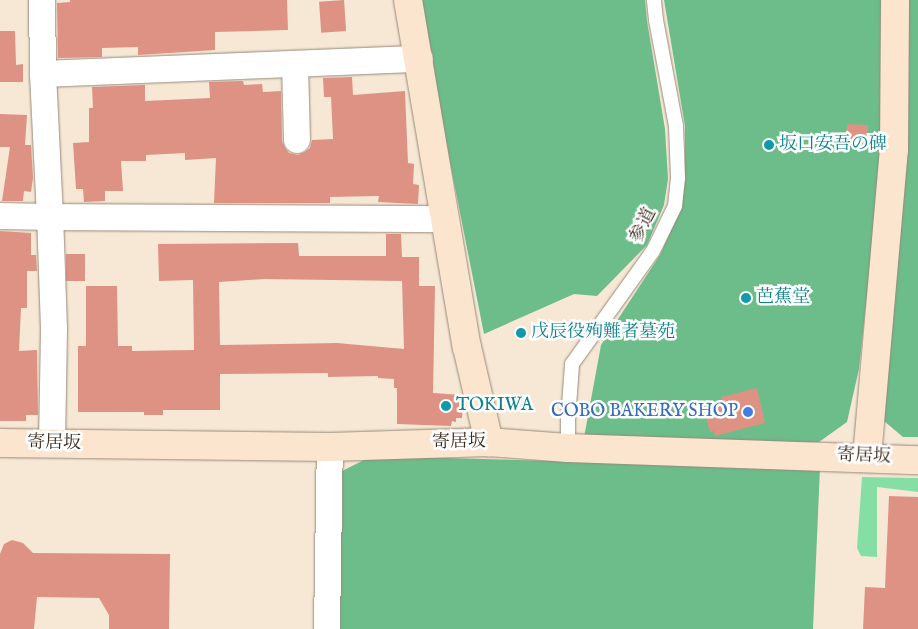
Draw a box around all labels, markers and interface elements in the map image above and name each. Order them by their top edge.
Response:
place label: 坂口安吾の碑 [779,134,887,156]
marker: 坂口安吾の碑 [763,139,775,151]
street label: 参道 [626,205,662,247]
place label: 芭蕉堂 [756,287,810,309]
marker: 芭蕉堂 [740,292,752,304]
place label: 戊辰役殉難者墓苑 [531,322,675,344]
marker: 戊辰役殉難者墓苑 [515,327,527,339]
place label: TOKIWA [456,395,533,417]
marker: TOKIWA [440,400,452,412]
place label: COBO BAKERY SHOP [551,401,738,423]
marker: COBO BAKERY SHOP [742,406,754,418]
street label: 寄居坂 [432,432,486,454]
street label: 寄居坂 [27,433,81,455]
street label: 寄居坂 [837,445,891,469]

